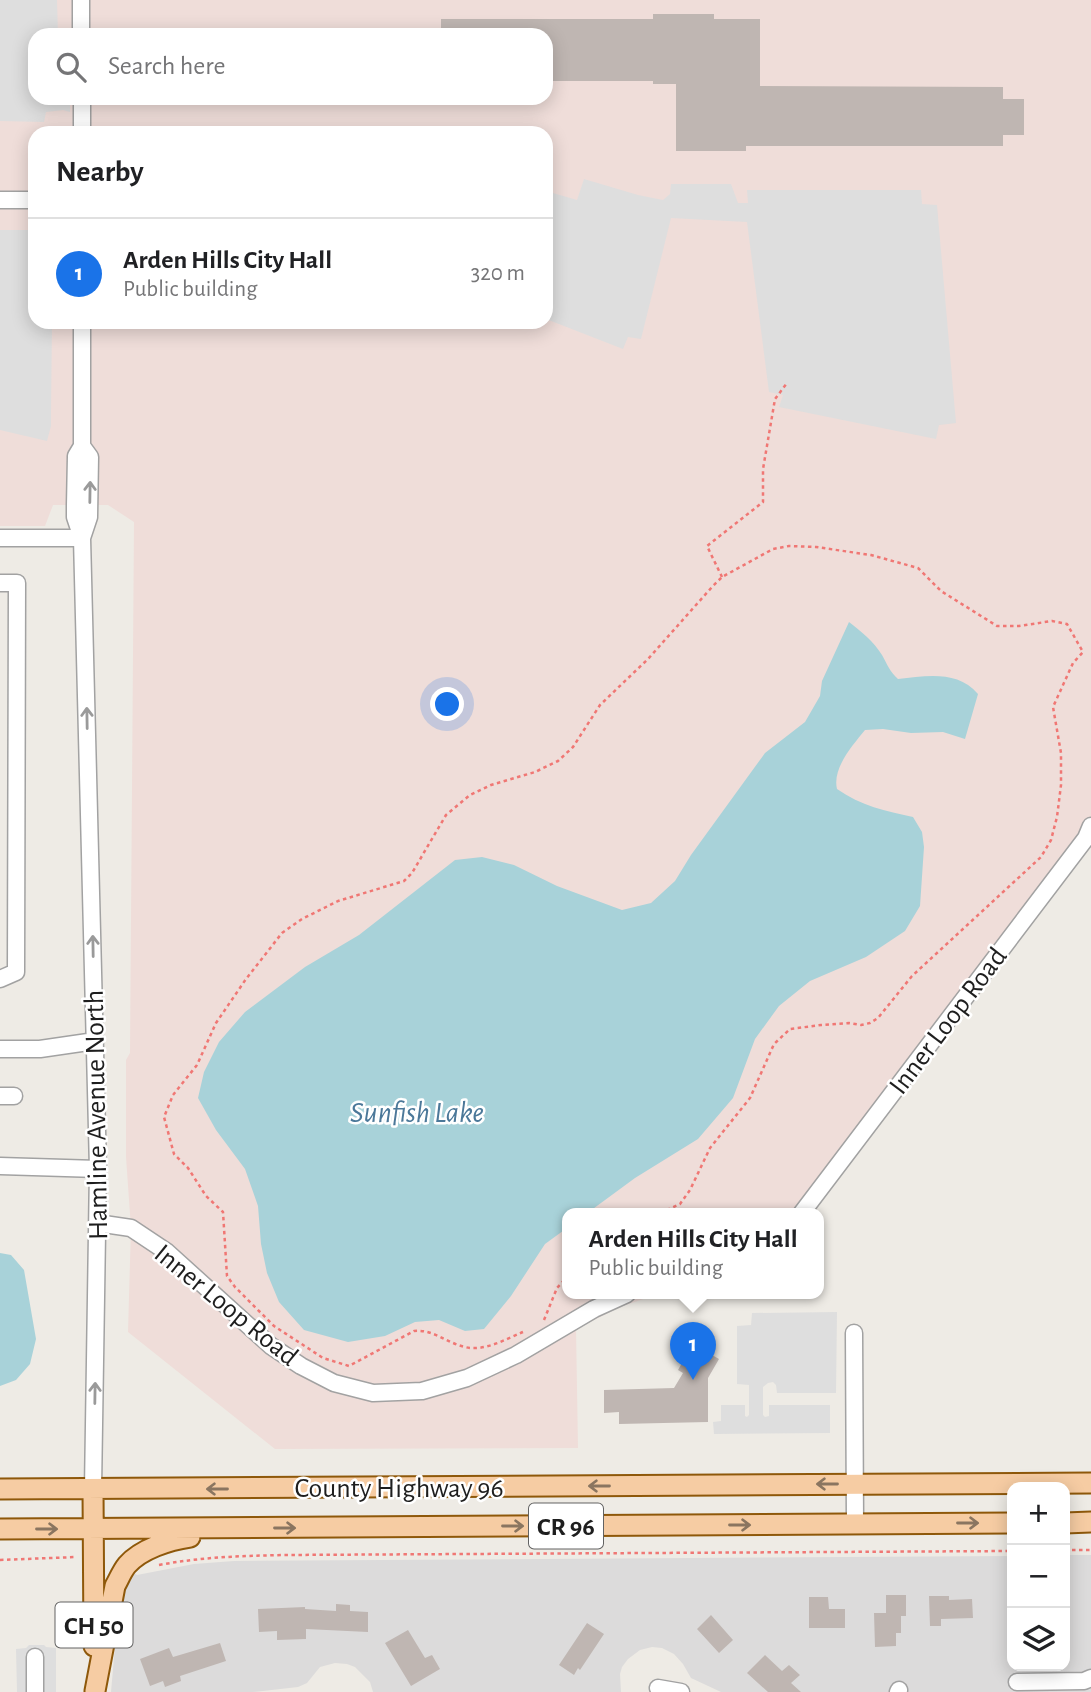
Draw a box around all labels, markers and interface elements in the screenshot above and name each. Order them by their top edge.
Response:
search box [28,28,553,105]
icon: search [52,48,90,86]
text: Search here [108,53,226,79]
text: Nearby [56,157,144,187]
text: Arden Hills City Hall [123,247,332,273]
text: 1 [75,262,83,285]
text: 320 m [471,262,525,285]
text: Public building [123,278,257,301]
one-way arrow [83,480,96,503]
your location [430,687,464,721]
one-way arrow [80,707,94,730]
one-way arrow [86,934,99,957]
street label: Inner Loop Road [885,943,1013,1100]
street label: Hamline Avenue North [81,990,113,1240]
water label: Sunfish Lake [350,1098,484,1128]
popup [562,1208,824,1299]
text: Arden Hills City Hall [588,1226,798,1252]
street label: Inner Loop Road [149,1239,303,1372]
text: Public building [588,1257,723,1280]
pin: 1 [670,1322,716,1380]
one-way arrow [88,1382,101,1405]
street label: County Highway 96 [294,1475,504,1503]
one-way arrow [816,1477,839,1491]
one-way arrow [588,1479,611,1493]
one-way arrow [205,1482,228,1495]
map controls [1007,1482,1070,1671]
button: + [1007,1482,1070,1545]
road number: CR 96 [529,1504,603,1548]
one-way arrow [956,1516,979,1530]
one-way arrow [728,1518,751,1532]
one-way arrow [501,1519,524,1533]
one-way arrow [273,1521,296,1535]
one-way arrow [35,1522,58,1536]
button: − [1007,1545,1070,1608]
road number: CH 50 [56,1602,132,1648]
button: layers [1007,1608,1070,1671]

